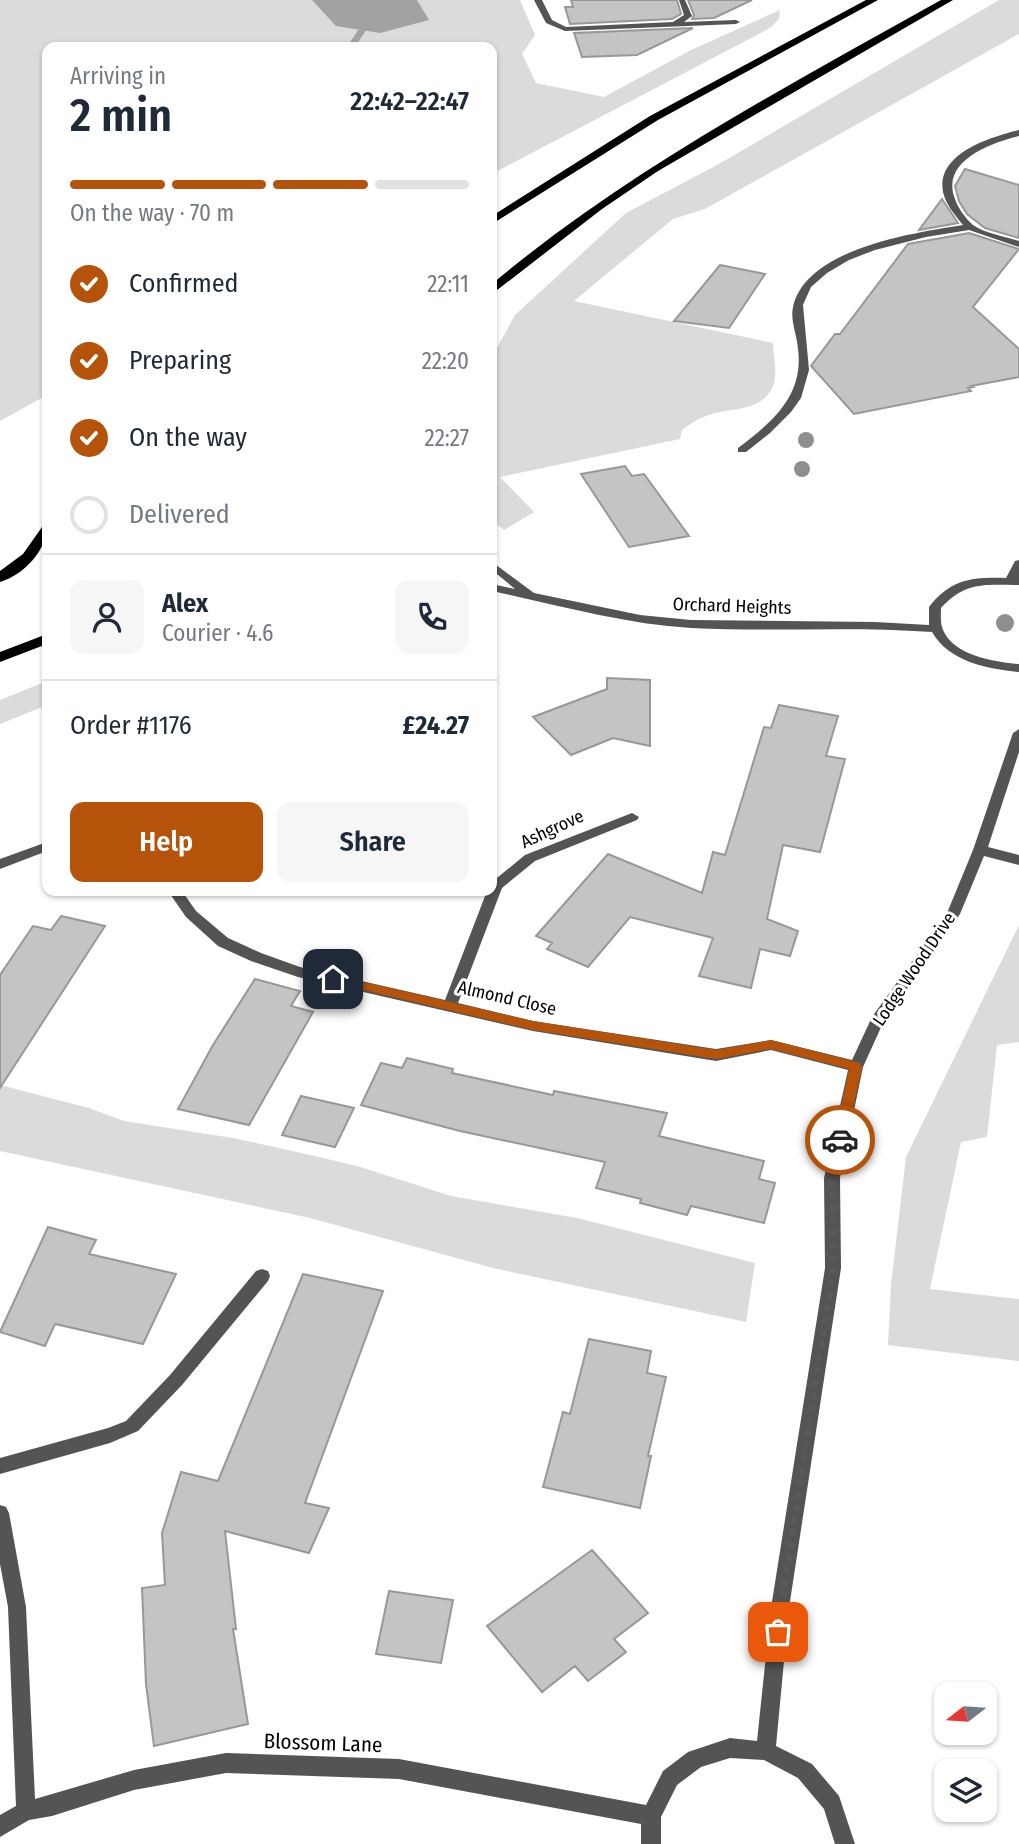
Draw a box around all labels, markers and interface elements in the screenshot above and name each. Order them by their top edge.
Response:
text: Arriving in [70,62,166,90]
text: 22:42–22:47 [350,86,469,117]
text: 2 min [70,88,172,143]
text: On the way · 70 m [70,199,234,227]
icon: check [70,265,108,303]
text: Confirmed [129,268,239,299]
text: 22:11 [427,270,469,298]
icon: check [70,342,108,380]
text: Preparing [129,345,231,376]
text: 22:20 [422,347,469,375]
icon: check [70,419,108,457]
text: On the way [129,422,247,453]
text: 22:27 [425,424,469,452]
text: Delivered [129,499,230,530]
button: person [70,580,144,654]
button: phone [395,580,469,654]
text: Alex [162,588,208,619]
street label: Orchard Heights [672,593,792,619]
text: Courier · 4.6 [162,619,273,647]
text: Order #1176 [70,710,192,741]
text: £24.27 [402,710,469,741]
button: Help [70,802,263,882]
button: Share [277,802,469,882]
street label: Ashgrove [517,805,587,853]
street label: Lodge Wood Drive [868,908,960,1030]
pin [303,949,363,1009]
icon: home [314,960,352,998]
street label: Almond Close [456,976,559,1020]
courier [805,1105,875,1175]
icon: car [821,1121,859,1159]
pin [748,1602,808,1662]
icon: bag [759,1613,797,1651]
north arrow [934,1682,998,1745]
map controls [934,1682,997,1822]
street label: Blossom Lane [263,1728,383,1758]
button: layers [934,1759,997,1822]

